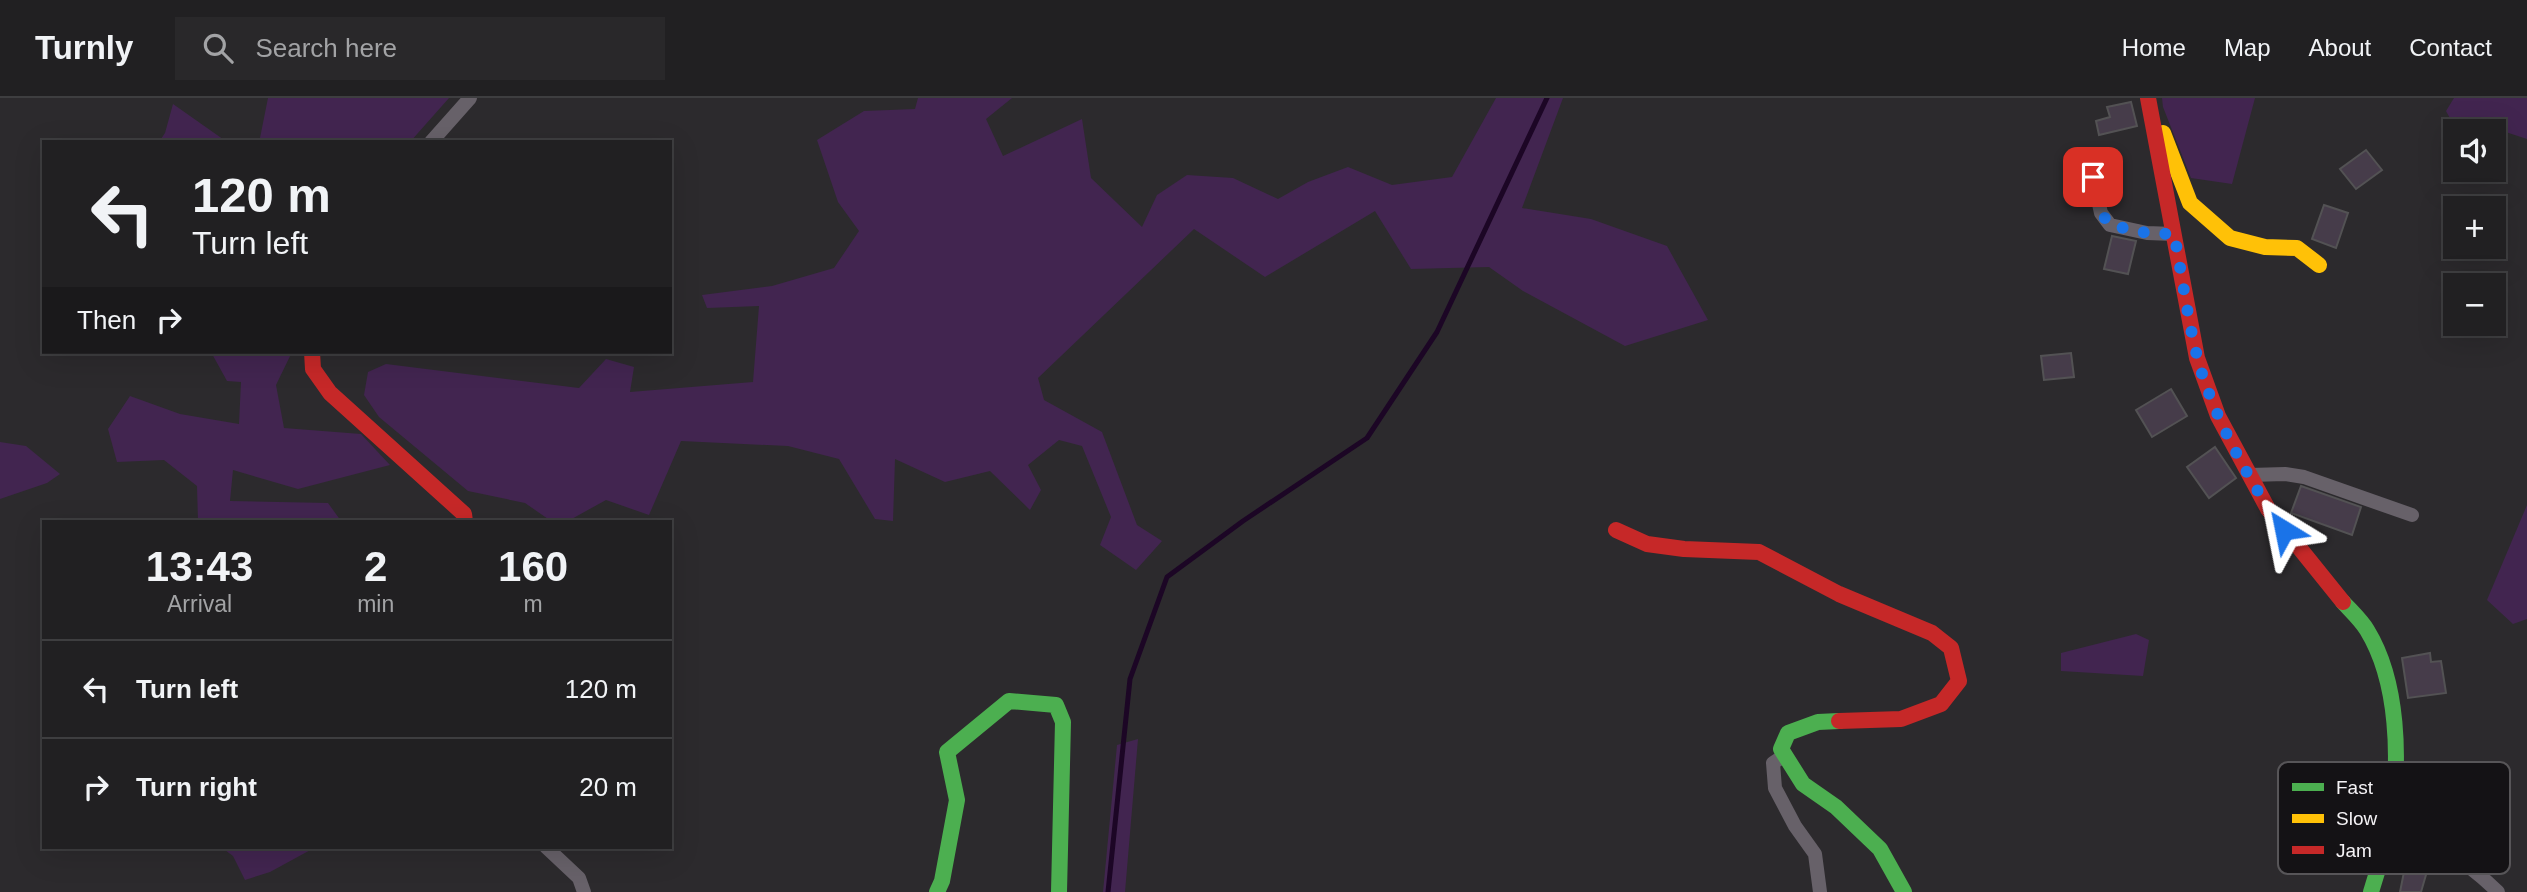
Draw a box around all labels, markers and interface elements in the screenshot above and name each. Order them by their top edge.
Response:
search box [175,17,665,80]
text: Turnly [35,29,133,66]
icon: search [199,29,237,67]
text: Search here [255,33,397,63]
text: Home [2122,34,2186,61]
text: Map [2224,34,2271,61]
text: About [2309,34,2371,61]
text: Contact [2409,34,2492,61]
map controls [2443,119,2506,336]
button: sound [2443,119,2506,182]
pin [2063,147,2123,207]
icon: arrive [2074,158,2112,196]
icon: left [77,168,168,259]
text: 120 m [192,168,331,222]
button: + [2443,196,2506,259]
text: Turn left [192,225,308,261]
button: − [2443,273,2506,336]
icon: right [150,301,188,339]
text: Then [77,305,136,335]
position arrow [2247,493,2321,567]
text: 13:43 [146,543,253,590]
text: 2 [364,543,387,590]
text: 160 [498,543,568,590]
text: Arrival [167,591,232,617]
text: min [357,591,394,617]
text: m [524,591,543,617]
icon: left [77,670,115,708]
text: Turn left [136,674,238,704]
text: 120 m [565,674,637,704]
legend [2278,762,2510,874]
icon: right [77,768,115,806]
text: Turn right [136,772,257,802]
text: 20 m [579,772,637,802]
text: Fast [2336,777,2374,798]
text: Slow [2336,808,2377,829]
text: Jam [2336,840,2372,861]

